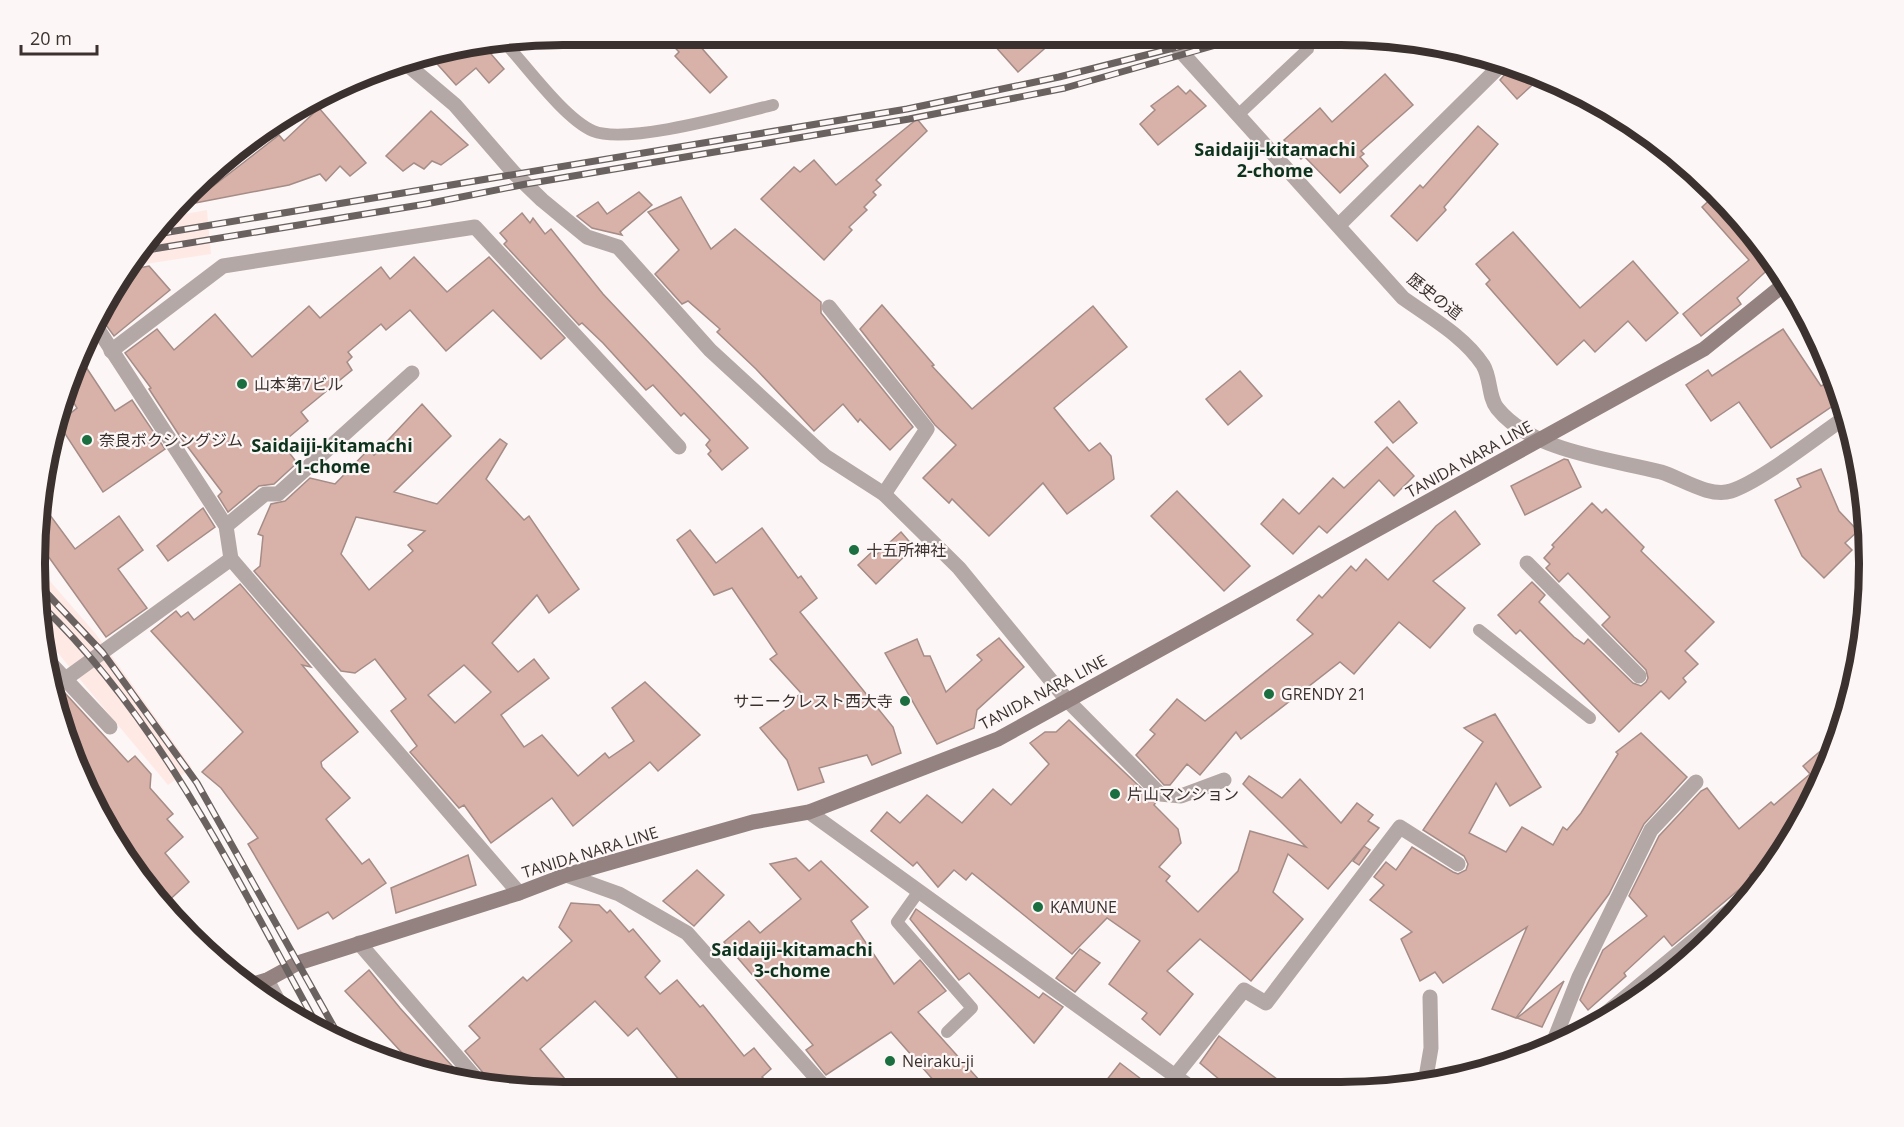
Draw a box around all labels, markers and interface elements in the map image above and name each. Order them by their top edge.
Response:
scale bar [21,18,98,56]
text: 20 m [30,26,72,50]
district label: Saidaiji-kitamachi 2-chome [1194,137,1356,182]
street label: 歴史の道 [1403,268,1467,324]
place label: 山本第7ビル [254,373,343,395]
marker: 山本第7ビル [235,377,249,391]
street label: TANIDA NARA LINE [1402,415,1536,503]
place label: 奈良ボクシングジム [99,429,243,451]
marker: 奈良ボクシングジム [80,433,94,447]
district label: Saidaiji-kitamachi 1-chome [251,433,413,478]
place label: 十五所神社 [866,539,946,561]
marker: 十五所神社 [847,543,861,557]
street label: TANIDA NARA LINE [975,649,1111,735]
place label: GRENDY 21 [1281,683,1366,705]
marker: GRENDY 21 [1262,687,1276,701]
place label: サニークレスト西大寺 [733,690,893,712]
marker: サニークレスト西大寺 [898,694,912,708]
place label: 片山マンション [1127,783,1239,805]
marker: 片山マンション [1108,787,1122,801]
street label: TANIDA NARA LINE [519,821,661,883]
place label: KAMUNE [1050,896,1117,918]
marker: KAMUNE [1031,900,1045,914]
district label: Saidaiji-kitamachi 3-chome [711,937,873,982]
place label: Neiraku-ji [902,1050,974,1072]
marker: Neiraku-ji [883,1054,897,1068]

